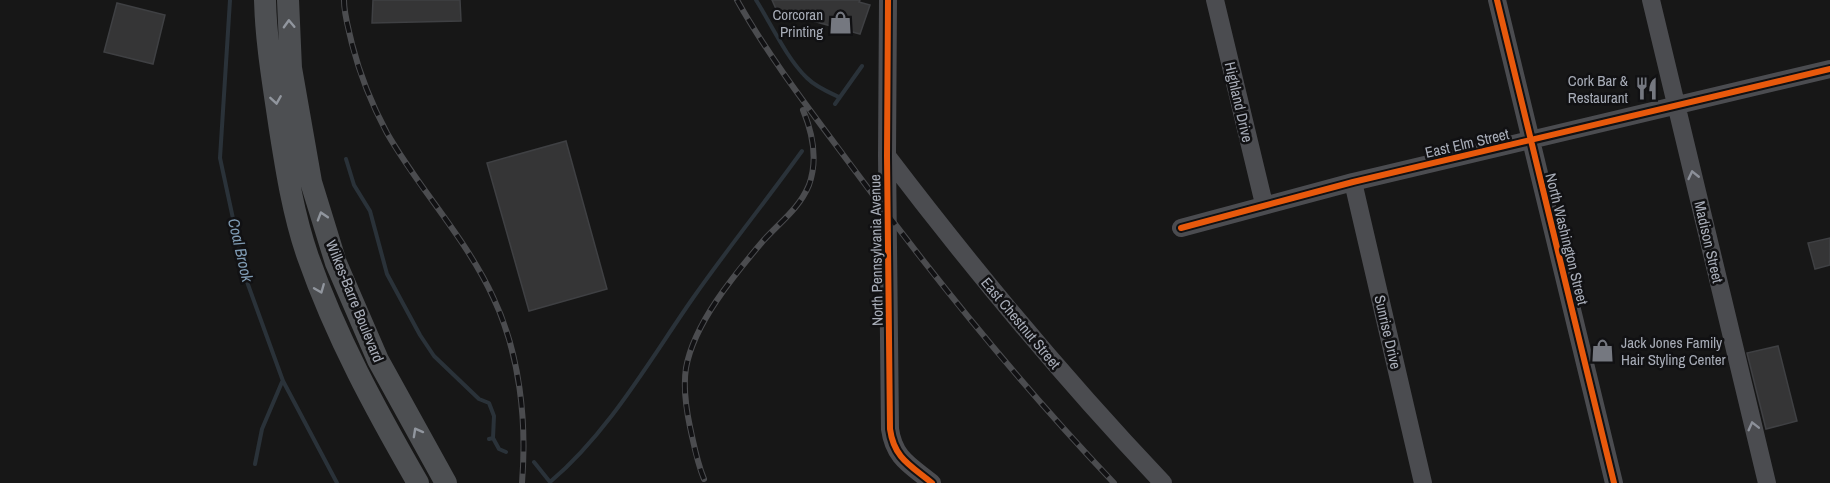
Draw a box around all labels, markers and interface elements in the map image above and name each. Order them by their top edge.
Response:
place label: Corcoran Printing [772,4,823,42]
shop icon: Corcoran Printing [828,10,854,36]
one-way arrow [282,20,295,29]
street label: Highland Drive [1220,60,1258,144]
place label: Cork Bar & Restaurant [1568,70,1629,108]
restaurant icon: Cork Bar & Restaurant [1633,76,1659,102]
one-way arrow [269,95,281,104]
street label: East Elm Street [1423,123,1512,163]
one-way arrow [1688,170,1701,180]
street label: North Washington Street [1540,171,1594,308]
street label: North Pennsylvania Avenue [864,174,888,326]
street label: Madison Street [1689,199,1729,286]
one-way arrow [317,211,329,222]
water label: Coal Brook [223,216,259,285]
street label: Wilkes-Barre Boulevard [321,237,389,365]
street label: East Chestnut Street [976,273,1066,374]
one-way arrow [313,283,326,294]
street label: Sunrise Drive [1369,293,1407,371]
place label: Jack Jones Family Hair Styling Center [1621,332,1726,370]
shop icon: Jack Jones Family Hair Styling Center [1590,338,1616,364]
one-way arrow [1748,421,1761,431]
one-way arrow [413,428,425,438]

